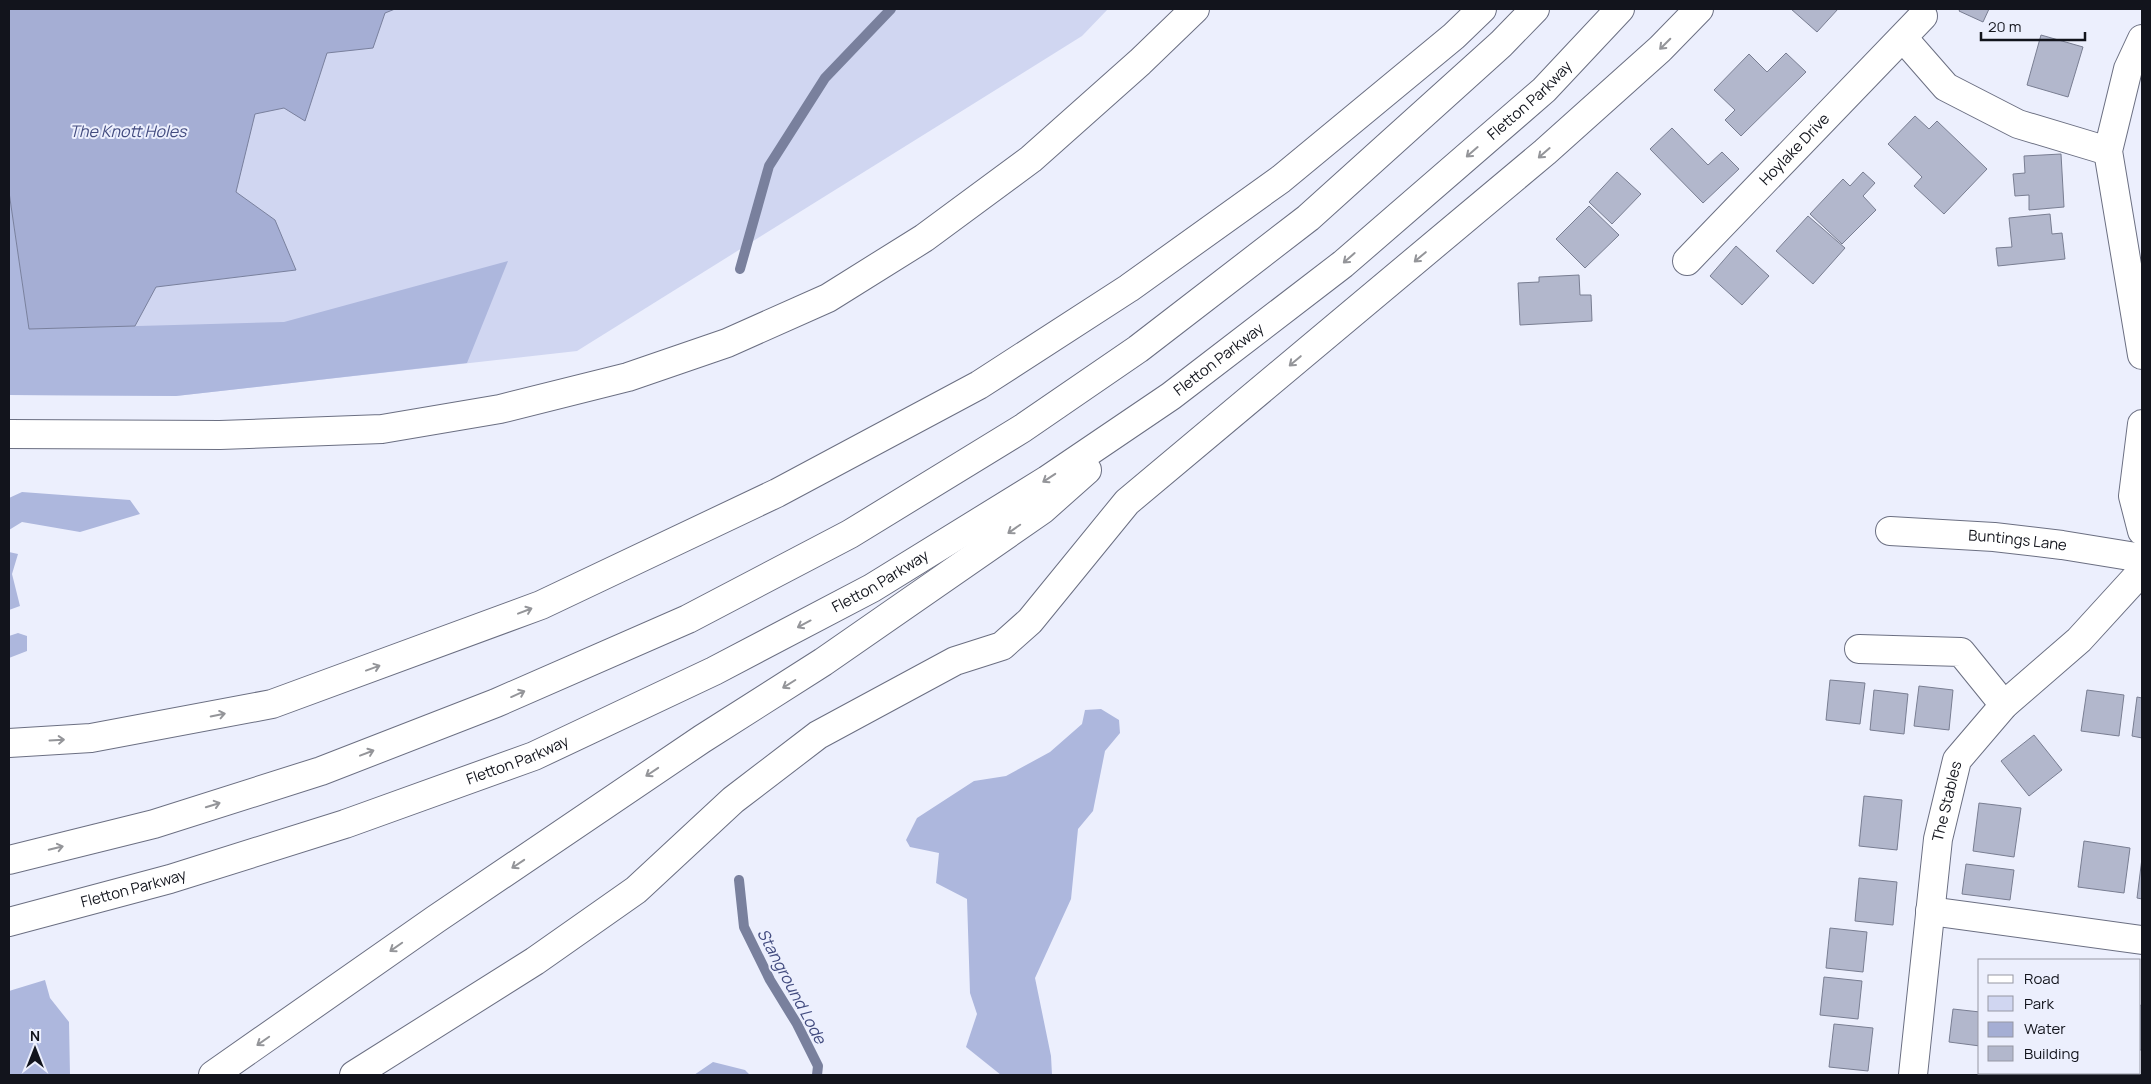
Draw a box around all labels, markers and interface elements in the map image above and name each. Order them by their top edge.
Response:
scale bar [1981,10,2085,42]
text: 20 m [1988,16,2021,37]
one-way arrow [1659,37,1671,49]
street label: Fletton Parkway [1482,56,1576,145]
street label: Hoylake Drive [1754,108,1834,190]
water label: The Knott Holes [70,120,188,142]
one-way arrow [1466,146,1479,158]
one-way arrow [1538,147,1551,158]
one-way arrow [1413,251,1426,263]
one-way arrow [1343,252,1356,264]
street label: Fletton Parkway [1169,318,1268,400]
one-way arrow [1289,356,1302,367]
one-way arrow [1042,473,1056,483]
one-way arrow [1007,524,1021,534]
street label: Buntings Lane [1968,525,2069,556]
street label: Fletton Parkway [828,545,932,617]
one-way arrow [517,606,532,615]
one-way arrow [797,619,812,629]
one-way arrow [365,663,380,672]
one-way arrow [782,679,796,689]
one-way arrow [510,688,525,698]
one-way arrow [209,709,225,719]
street label: Fletton Parkway [463,730,572,790]
one-way arrow [49,735,65,744]
one-way arrow [359,748,374,757]
street label: The Stables [1927,759,1966,844]
one-way arrow [646,767,660,777]
one-way arrow [204,800,220,809]
one-way arrow [48,843,64,852]
one-way arrow [511,859,525,869]
street label: Fletton Parkway [78,863,189,912]
water label: Stanground Lode [752,925,832,1049]
one-way arrow [389,942,403,952]
legend [1978,959,2141,1074]
text: Road [2024,968,2060,989]
text: Park [2024,993,2054,1014]
text: Water [2024,1018,2066,1039]
north arrow [10,1024,60,1074]
text: N [30,1026,40,1045]
one-way arrow [256,1036,270,1046]
text: Building [2024,1043,2079,1064]

